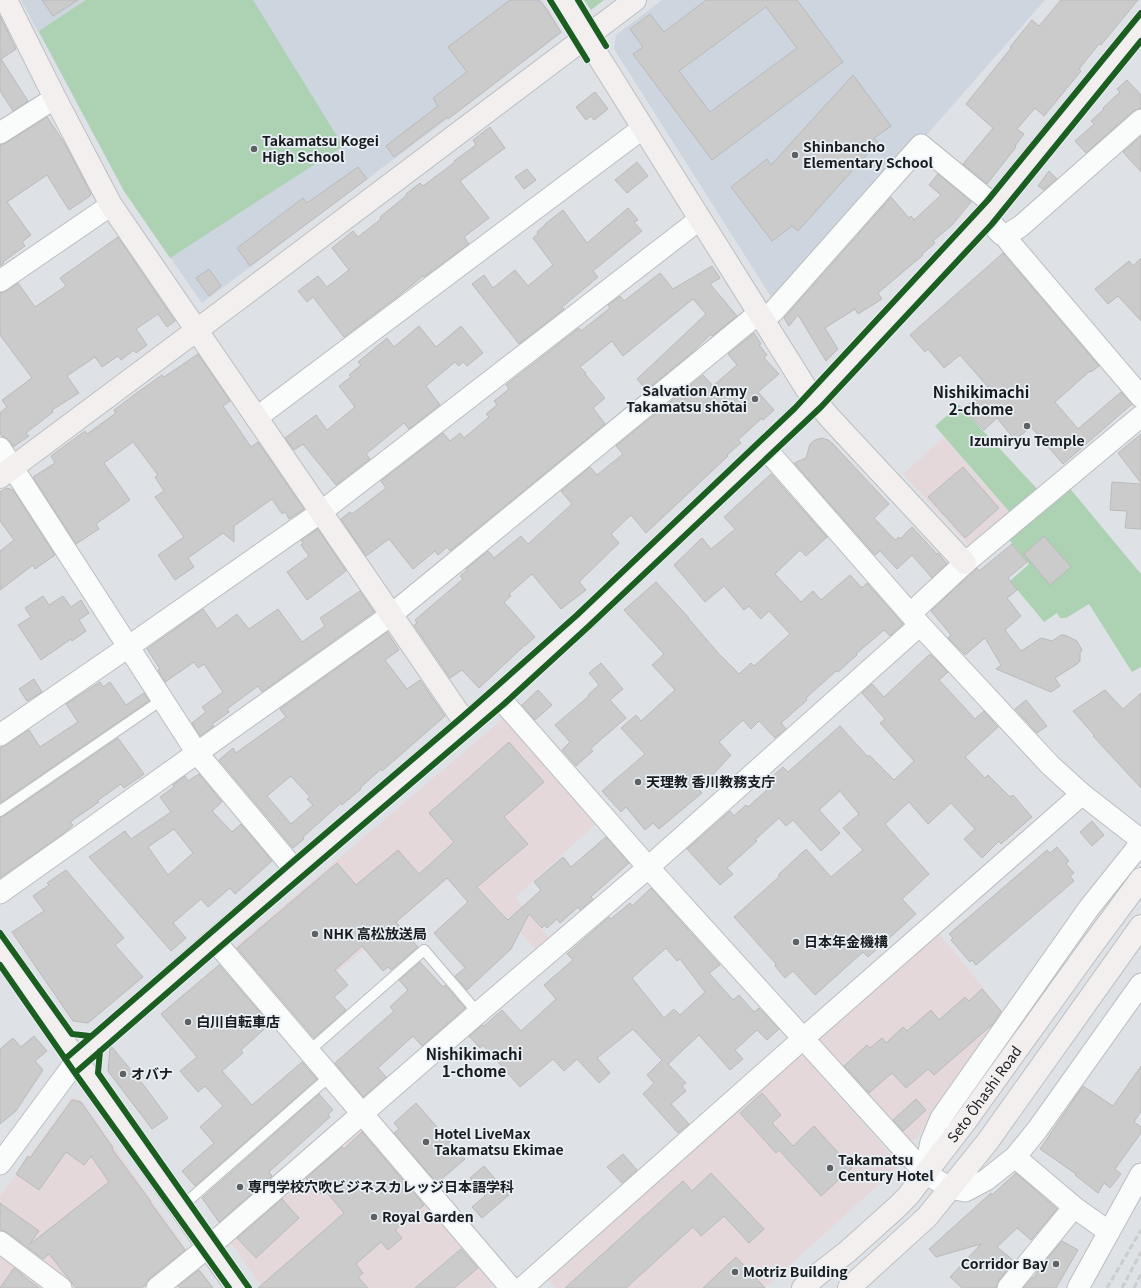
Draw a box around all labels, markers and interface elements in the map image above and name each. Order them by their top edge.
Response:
place label: Takamatsu Kogei High School [262,130,379,166]
place label: Shinbancho Elementary School [803,136,934,172]
marker: Takamatsu Kogei High School [249,144,259,154]
marker: Shinbancho Elementary School [790,150,800,160]
place label: Salvation Army Takamatsu shōtai [626,380,747,416]
district label: Nishikimachi 2-chome [933,381,1029,419]
marker: Salvation Army Takamatsu shōtai [750,394,760,404]
marker: Izumiryu Temple [1022,421,1032,431]
place label: Izumiryu Temple [969,430,1085,450]
place label: 天理教 香川教務支庁 [646,771,775,791]
marker: 天理教 香川教務支庁 [633,777,643,787]
place label: NHK 高松放送局 [323,923,427,943]
marker: NHK 高松放送局 [310,929,320,939]
place label: 日本年金機構 [804,931,888,951]
marker: 日本年金機構 [791,937,801,947]
place label: 白川自転車店 [196,1011,280,1031]
marker: 白川自転車店 [183,1017,193,1027]
street label: Seto Ōhashi Road [942,1041,1026,1146]
district label: Nishikimachi 1-chome [426,1043,522,1081]
place label: オバナ [131,1063,173,1083]
marker: オバナ [118,1069,128,1079]
place label: Hotel LiveMax Takamatsu Ekimae [434,1123,564,1159]
marker: Hotel LiveMax Takamatsu Ekimae [421,1137,431,1147]
place label: Takamatsu Century Hotel [838,1149,934,1185]
marker: Takamatsu Century Hotel [825,1163,835,1173]
place label: 専門学校穴吹ビジネスカレッジ日本語学科 [248,1176,514,1196]
marker: 専門学校穴吹ビジネスカレッジ日本語学科 [235,1182,245,1192]
place label: Royal Garden [382,1206,474,1226]
marker: Royal Garden [369,1212,379,1222]
place label: Corridor Bay [961,1253,1048,1273]
marker: Corridor Bay [1051,1259,1061,1269]
place label: Motriz Building [743,1261,848,1281]
marker: Motriz Building [730,1267,740,1277]

